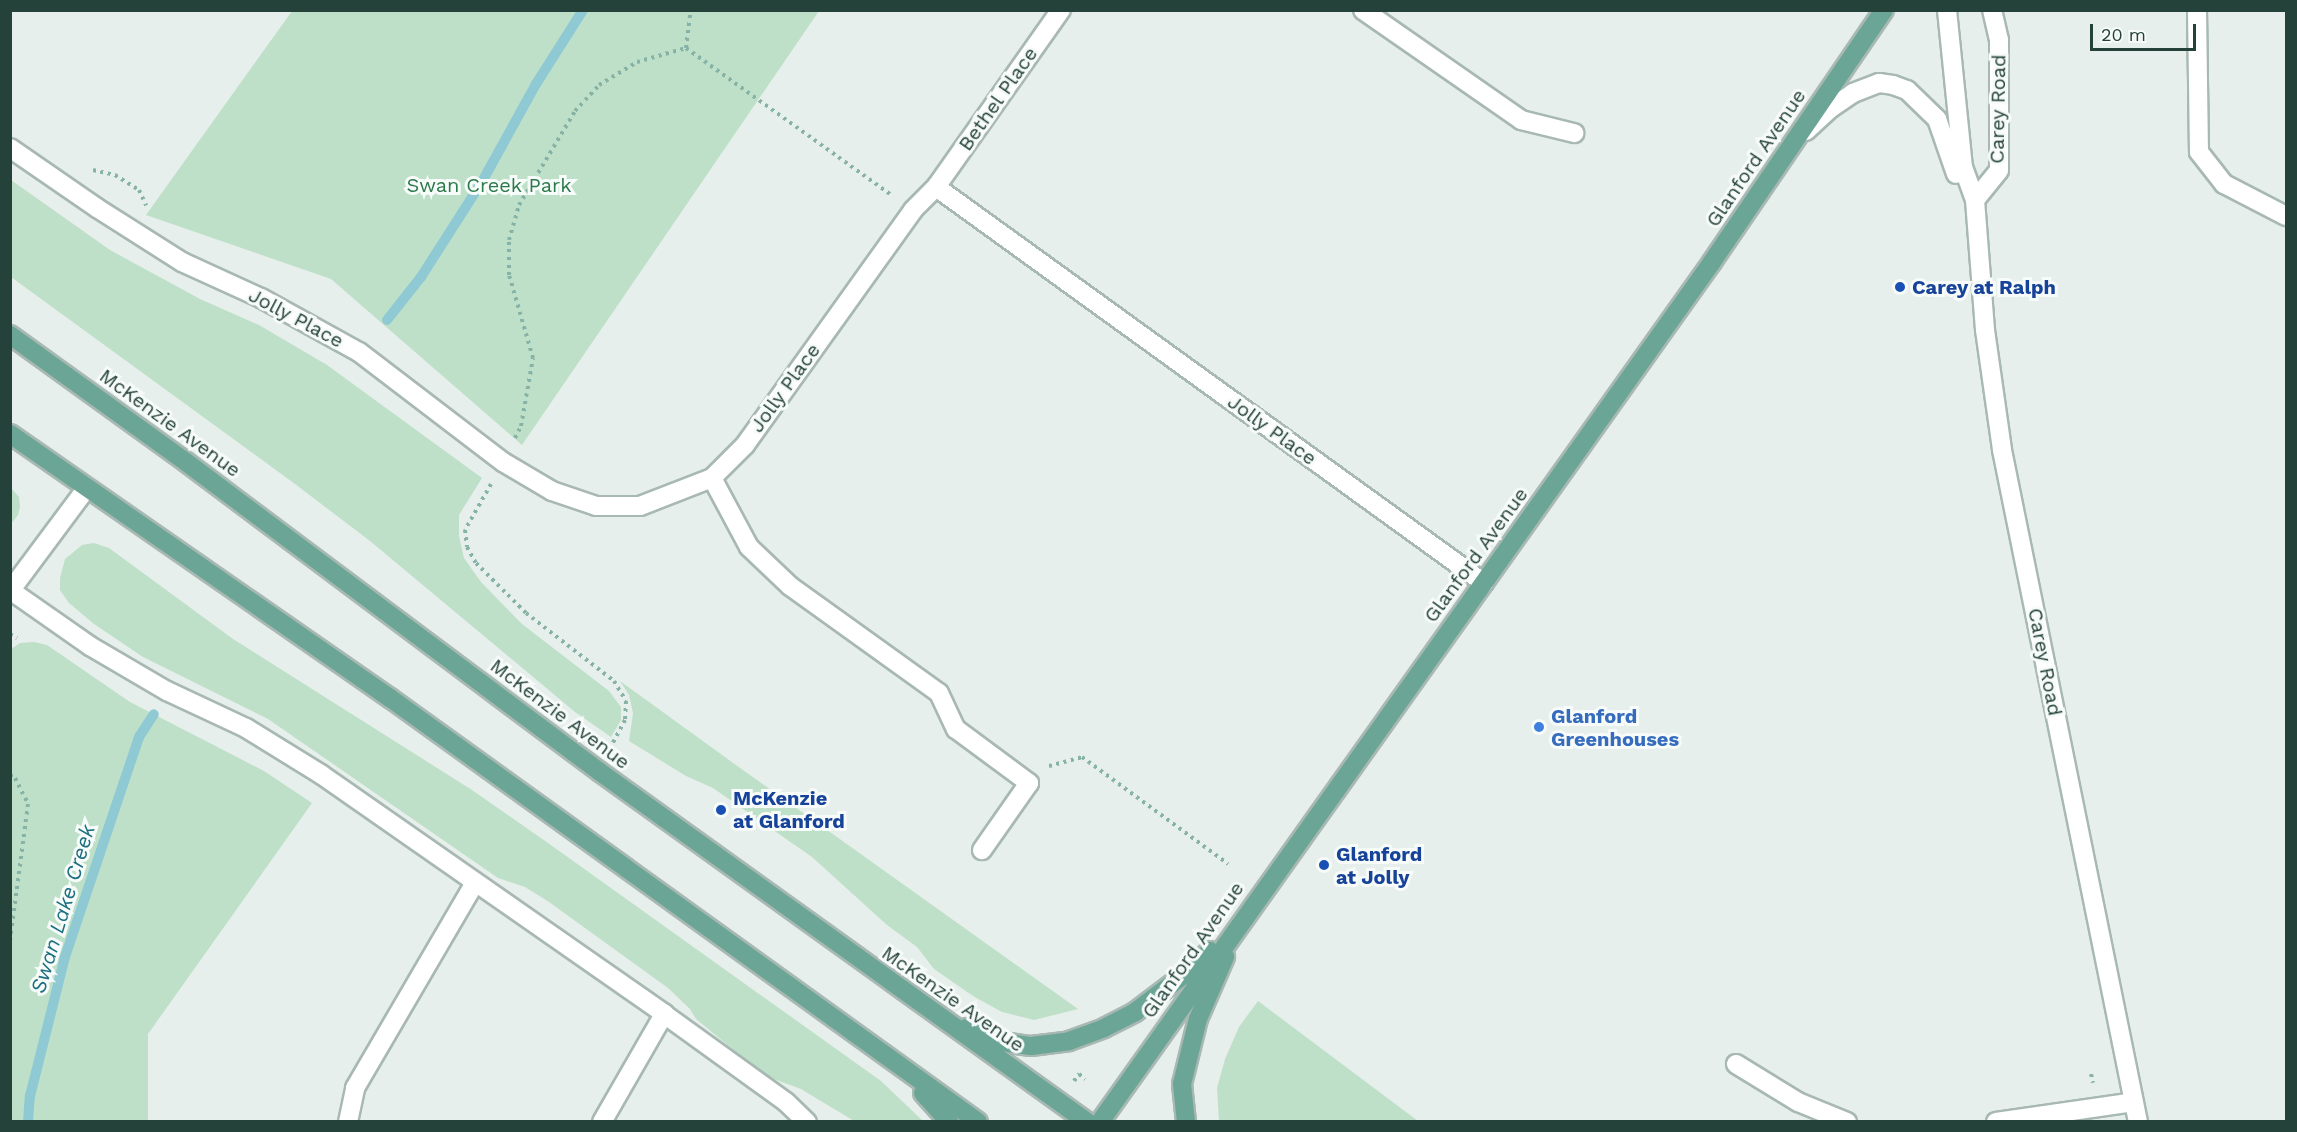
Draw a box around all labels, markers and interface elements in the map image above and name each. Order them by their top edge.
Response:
scale bar [2093,12,2200,50]
text: 20 m [2101,24,2146,45]
street label: Bethel Place [953,42,1043,156]
street label: Carey Road [1985,54,2011,164]
street label: Glanford Avenue [1701,84,1811,232]
park label: Swan Creek Park [406,173,572,197]
place label: Carey at Ralph [1912,275,2056,299]
marker: Carey at Ralph [1893,280,1907,294]
street label: Jolly Place [244,283,348,353]
street label: Jolly Place [745,339,825,437]
street label: McKenzie Avenue [94,364,246,482]
street label: Jolly Place [1223,390,1321,470]
street label: Glanford Avenue [1419,483,1533,627]
street label: Carey Road [2023,606,2067,718]
street label: McKenzie Avenue [485,653,635,775]
place label: Glanford Greenhouses [1551,704,1679,751]
marker: Glanford Greenhouses [1532,720,1546,734]
place label: McKenzie at Glanford [733,786,845,833]
marker: McKenzie at Glanford [714,803,728,817]
water label: Swan Lake Creek [25,822,101,996]
place label: Glanford at Jolly [1336,842,1422,889]
marker: Glanford at Jolly [1317,858,1331,872]
street label: Glanford Avenue [1137,877,1249,1023]
street label: McKenzie Avenue [877,941,1029,1057]

